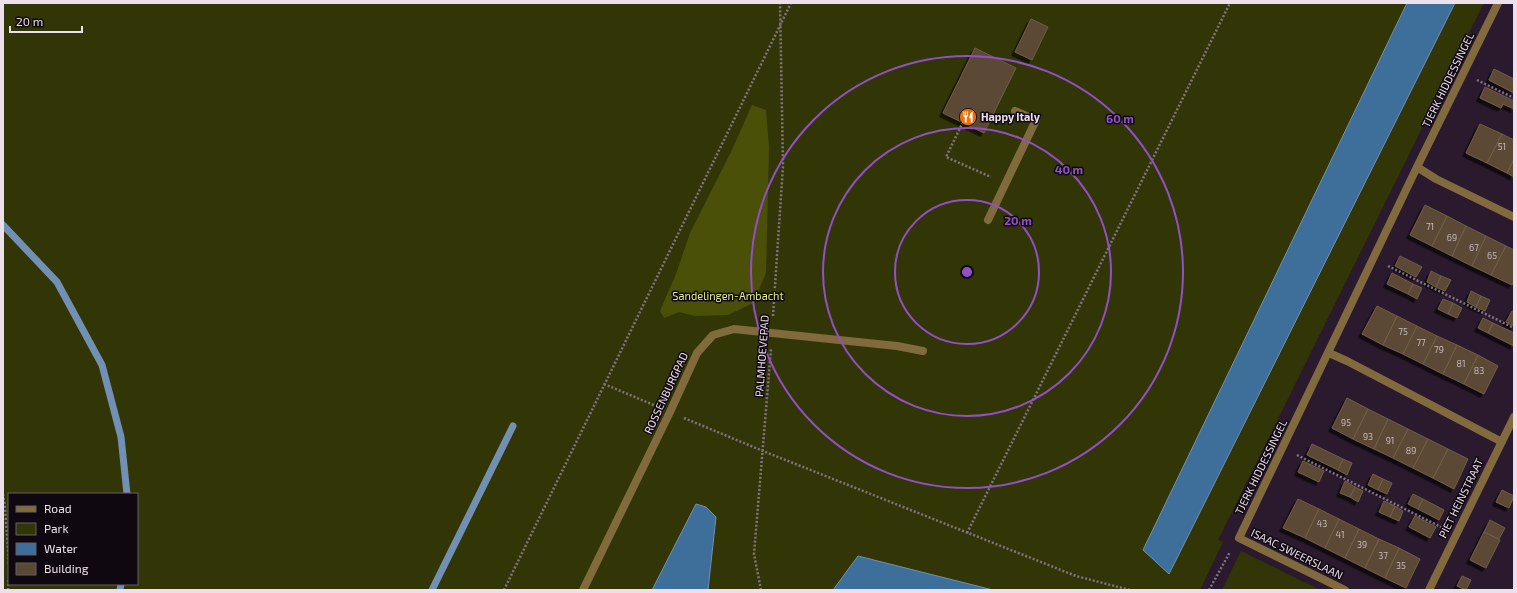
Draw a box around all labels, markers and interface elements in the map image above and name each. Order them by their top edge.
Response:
scale bar [10,8,82,34]
text: 20 m [16,14,43,28]
street label: TJERK HIDDESSINGEL [1419,30,1476,129]
restaurant icon: Happy Italy [958,107,978,127]
place label: Happy Italy [981,110,1041,124]
text: 60 m [1106,111,1134,125]
house number: 51 [1498,141,1506,152]
text: 40 m [1055,162,1083,176]
text: 20 m [1004,213,1032,227]
house number: 71 [1426,221,1434,232]
house number: 69 [1447,232,1457,243]
house number: 67 [1469,242,1479,253]
house number: 65 [1487,250,1497,261]
centre of rings [960,265,974,279]
park label: Sandelingen-Ambacht [672,289,784,302]
street label: PALMHOEVEPAD [752,315,771,397]
house number: 75 [1398,326,1408,337]
house number: 77 [1416,337,1426,348]
house number: 79 [1434,344,1444,355]
street label: ROSSENBURGPAD [641,350,690,436]
house number: 81 [1456,358,1466,369]
house number: 83 [1474,365,1484,376]
street label: TJERK HIDDESSINGEL [1232,417,1289,516]
house number: 95 [1341,417,1351,428]
house number: 93 [1363,431,1373,442]
house number: 91 [1386,435,1394,446]
house number: 89 [1406,445,1416,456]
street label: PIET HEINSTRAAT [1436,455,1486,540]
legend [8,493,138,585]
text: Road [44,501,72,515]
house number: 43 [1317,518,1327,529]
text: Park [44,521,69,535]
street label: ISAAC SWEERSLAAN [1249,526,1345,581]
house number: 41 [1335,529,1345,540]
house number: 39 [1357,539,1367,550]
text: Water [44,541,78,555]
house number: 37 [1378,550,1388,561]
house number: 35 [1396,560,1406,571]
text: Building [44,561,89,575]

